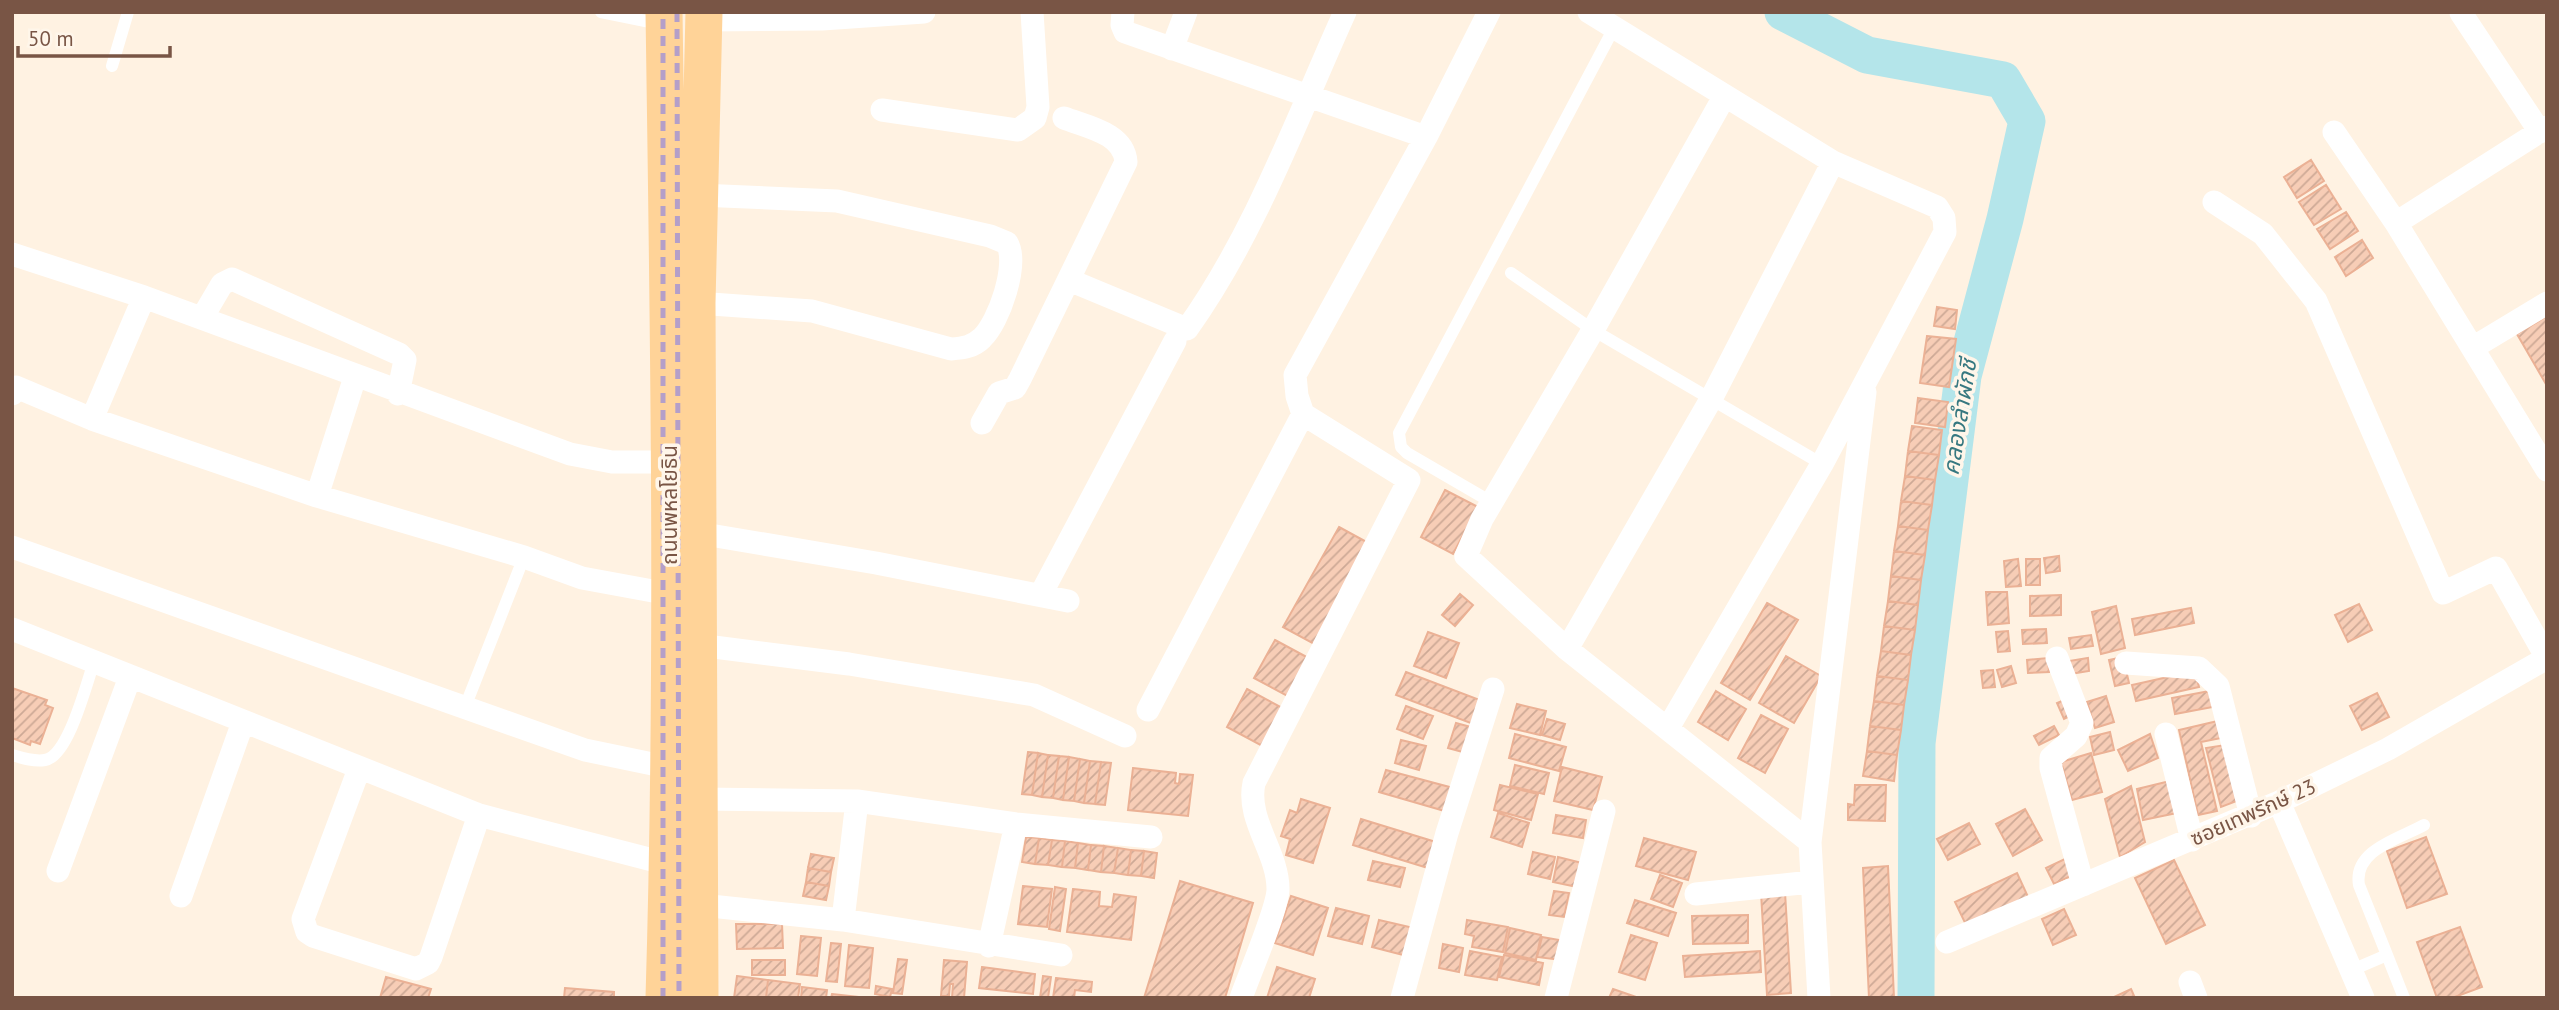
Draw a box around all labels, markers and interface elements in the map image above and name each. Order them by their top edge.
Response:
scale bar [18,14,170,58]
text: 50 m [28,25,74,52]
water label: คลองลำผักชี [1936,354,1983,477]
street label: ถนนพหลโยธิน [656,445,683,565]
street label: ซอยเทพรักษ์ 23 [2186,772,2320,852]

